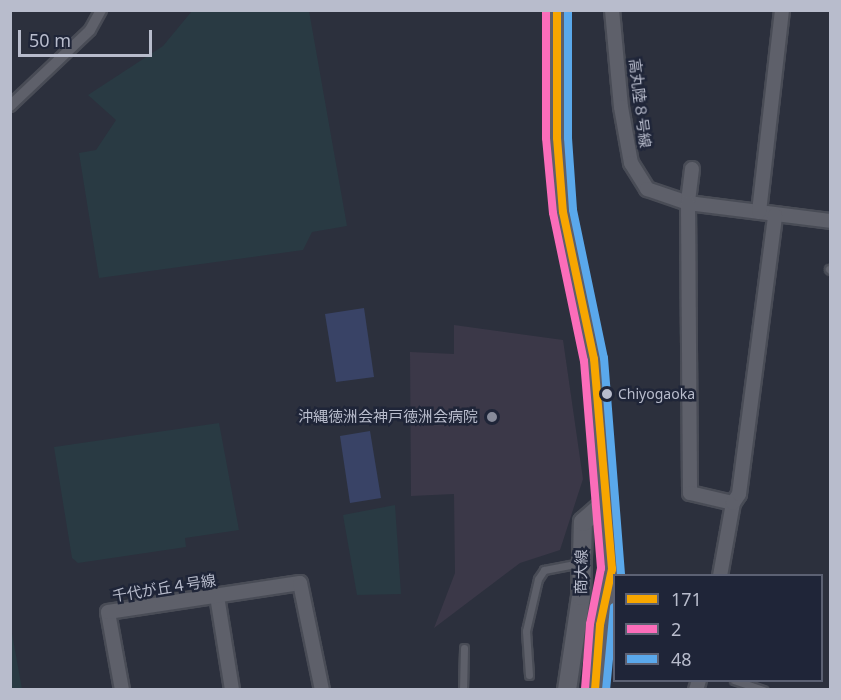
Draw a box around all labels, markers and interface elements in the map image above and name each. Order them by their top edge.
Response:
scale bar [21,18,154,56]
text: 50 m [29,28,71,52]
street label: 高丸陸８号線 [626,57,654,149]
place label: Chiyogaoka [618,386,695,402]
marker: Chiyogaoka [601,388,613,400]
place label: 沖縄徳洲会神戸徳洲会病院 [298,408,478,426]
marker: 沖縄徳洲会神戸徳洲会病院 [483,408,501,426]
street label: 商大線 [572,549,590,595]
street label: 千代が丘４号線 [111,571,217,605]
legend [613,574,823,682]
text: 171 [671,587,702,611]
text: 2 [671,617,681,641]
text: 48 [671,647,692,671]

